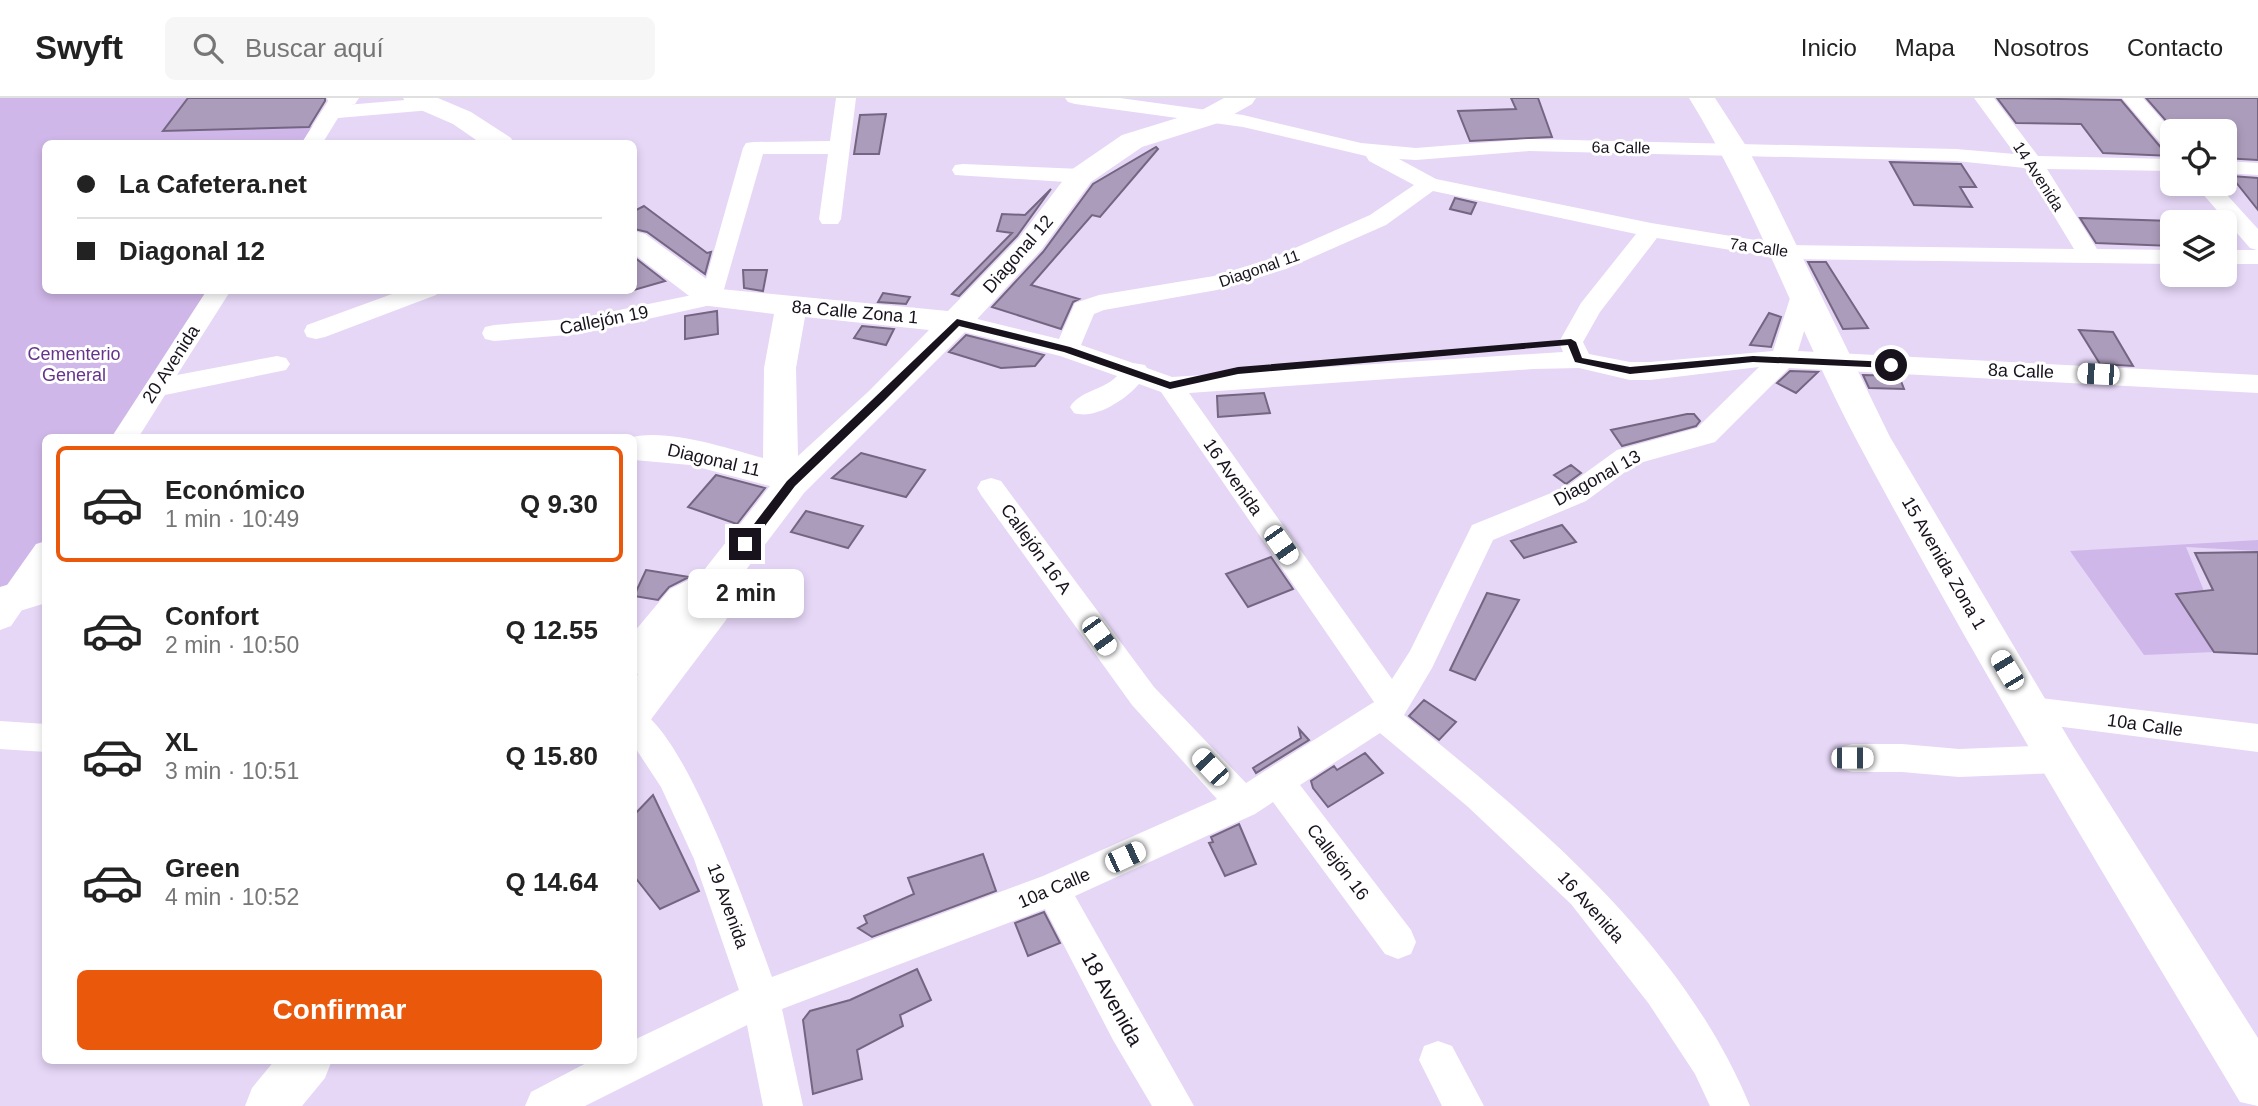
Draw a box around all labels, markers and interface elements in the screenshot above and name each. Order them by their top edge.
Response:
search box [165,17,655,80]
text: Swyft [35,29,123,66]
icon: search [189,29,227,67]
text: Buscar aquí [245,33,384,63]
text: Inicio [1801,34,1857,61]
text: Mapa [1895,34,1955,61]
text: Nosotros [1993,34,2089,61]
text: Contacto [2127,34,2223,61]
map controls [2160,119,2237,287]
button: locate [2160,119,2237,196]
street label: 6a Calle [1591,138,1651,157]
street label: 14 Avenida [2010,139,2067,214]
text: La Cafetera.net [119,169,307,199]
button: layers [2160,210,2237,287]
street label: Diagonal 12 [979,211,1057,297]
street label: 7a Calle [1729,235,1789,260]
text: Diagonal 12 [119,236,265,266]
street label: Diagonal 11 [1217,247,1302,290]
street label: 8a Calle Zona 1 [791,296,919,328]
street label: Callejón 19 [558,302,650,338]
street label: 20 Avenida [138,321,204,407]
park label: Cementerio General [27,344,121,385]
route start [1875,349,1907,381]
street label: 8a Calle [1988,360,2054,382]
car [2077,362,2120,386]
street label: 16 Avenida [1199,435,1267,520]
street label: Diagonal 11 [666,440,762,480]
street label: Diagonal 13 [1550,446,1644,510]
icon: car [81,473,144,536]
text: Económico [165,475,305,505]
text: Q 9.30 [520,489,598,519]
street label: 15 Avenida Zona 1 [1898,493,1990,633]
street label: Callejón 16 A [997,500,1075,598]
text: 1 min · 10:49 [165,506,299,532]
car [1261,522,1302,568]
route end [729,528,761,560]
callout: 2 min [687,569,803,618]
text: 2 min [716,580,776,606]
icon: car [81,599,144,662]
text: Confort [165,601,259,631]
car [1079,613,1120,659]
text: Q 12.55 [505,615,598,645]
text: 2 min · 10:50 [165,632,299,658]
car [1988,647,2027,693]
street label: 10a Calle [2106,710,2184,740]
icon: car [81,725,144,788]
text: XL [165,727,198,757]
text: Q 15.80 [505,741,598,771]
car [1188,744,1233,790]
car [1832,748,1874,769]
text: 3 min · 10:51 [165,758,299,784]
street label: Callejón 16 [1303,820,1373,904]
car [1102,839,1149,875]
icon: car [81,851,144,914]
text: Green [165,853,240,883]
street label: 19 Avenida [703,861,753,952]
street label: 10a Calle [1015,864,1093,912]
text: Q 14.64 [505,867,598,897]
street label: 16 Avenida [1554,867,1629,947]
text: 4 min · 10:52 [165,884,299,910]
street label: 18 Avenida [1077,948,1148,1050]
button: Confirmar [77,970,602,1050]

